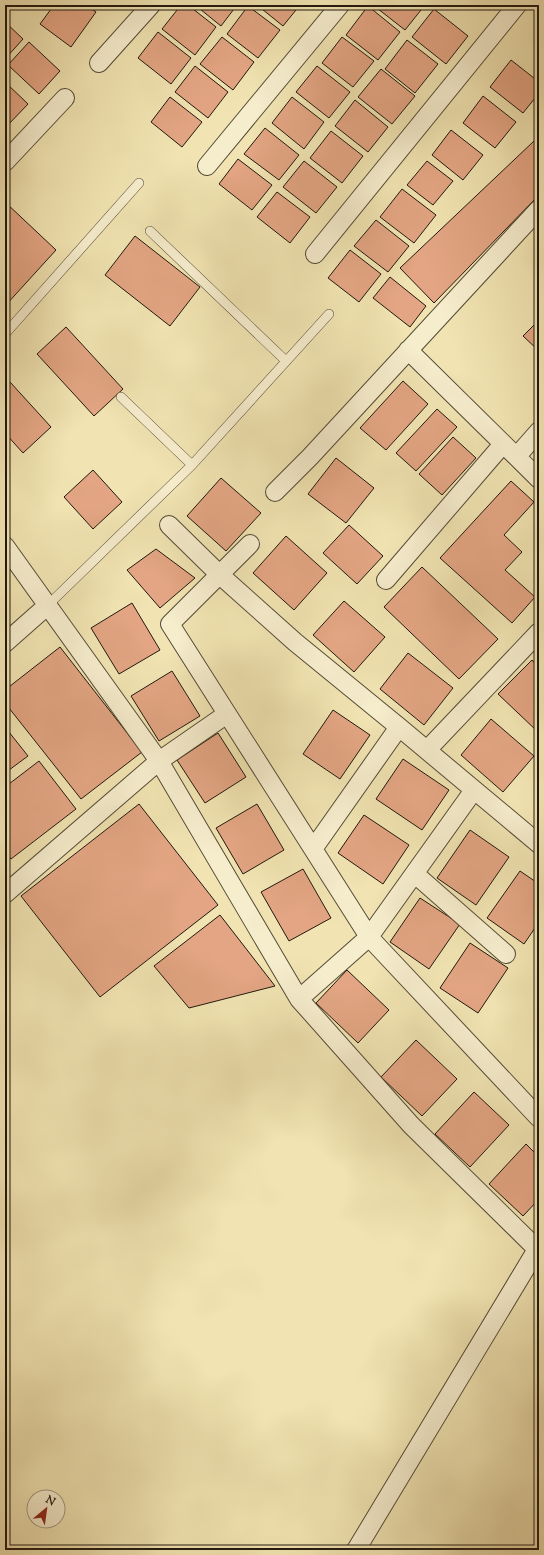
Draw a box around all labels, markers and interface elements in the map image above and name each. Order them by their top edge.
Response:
north arrow [26,1489,66,1529]
text: N [42,1492,58,1510]

